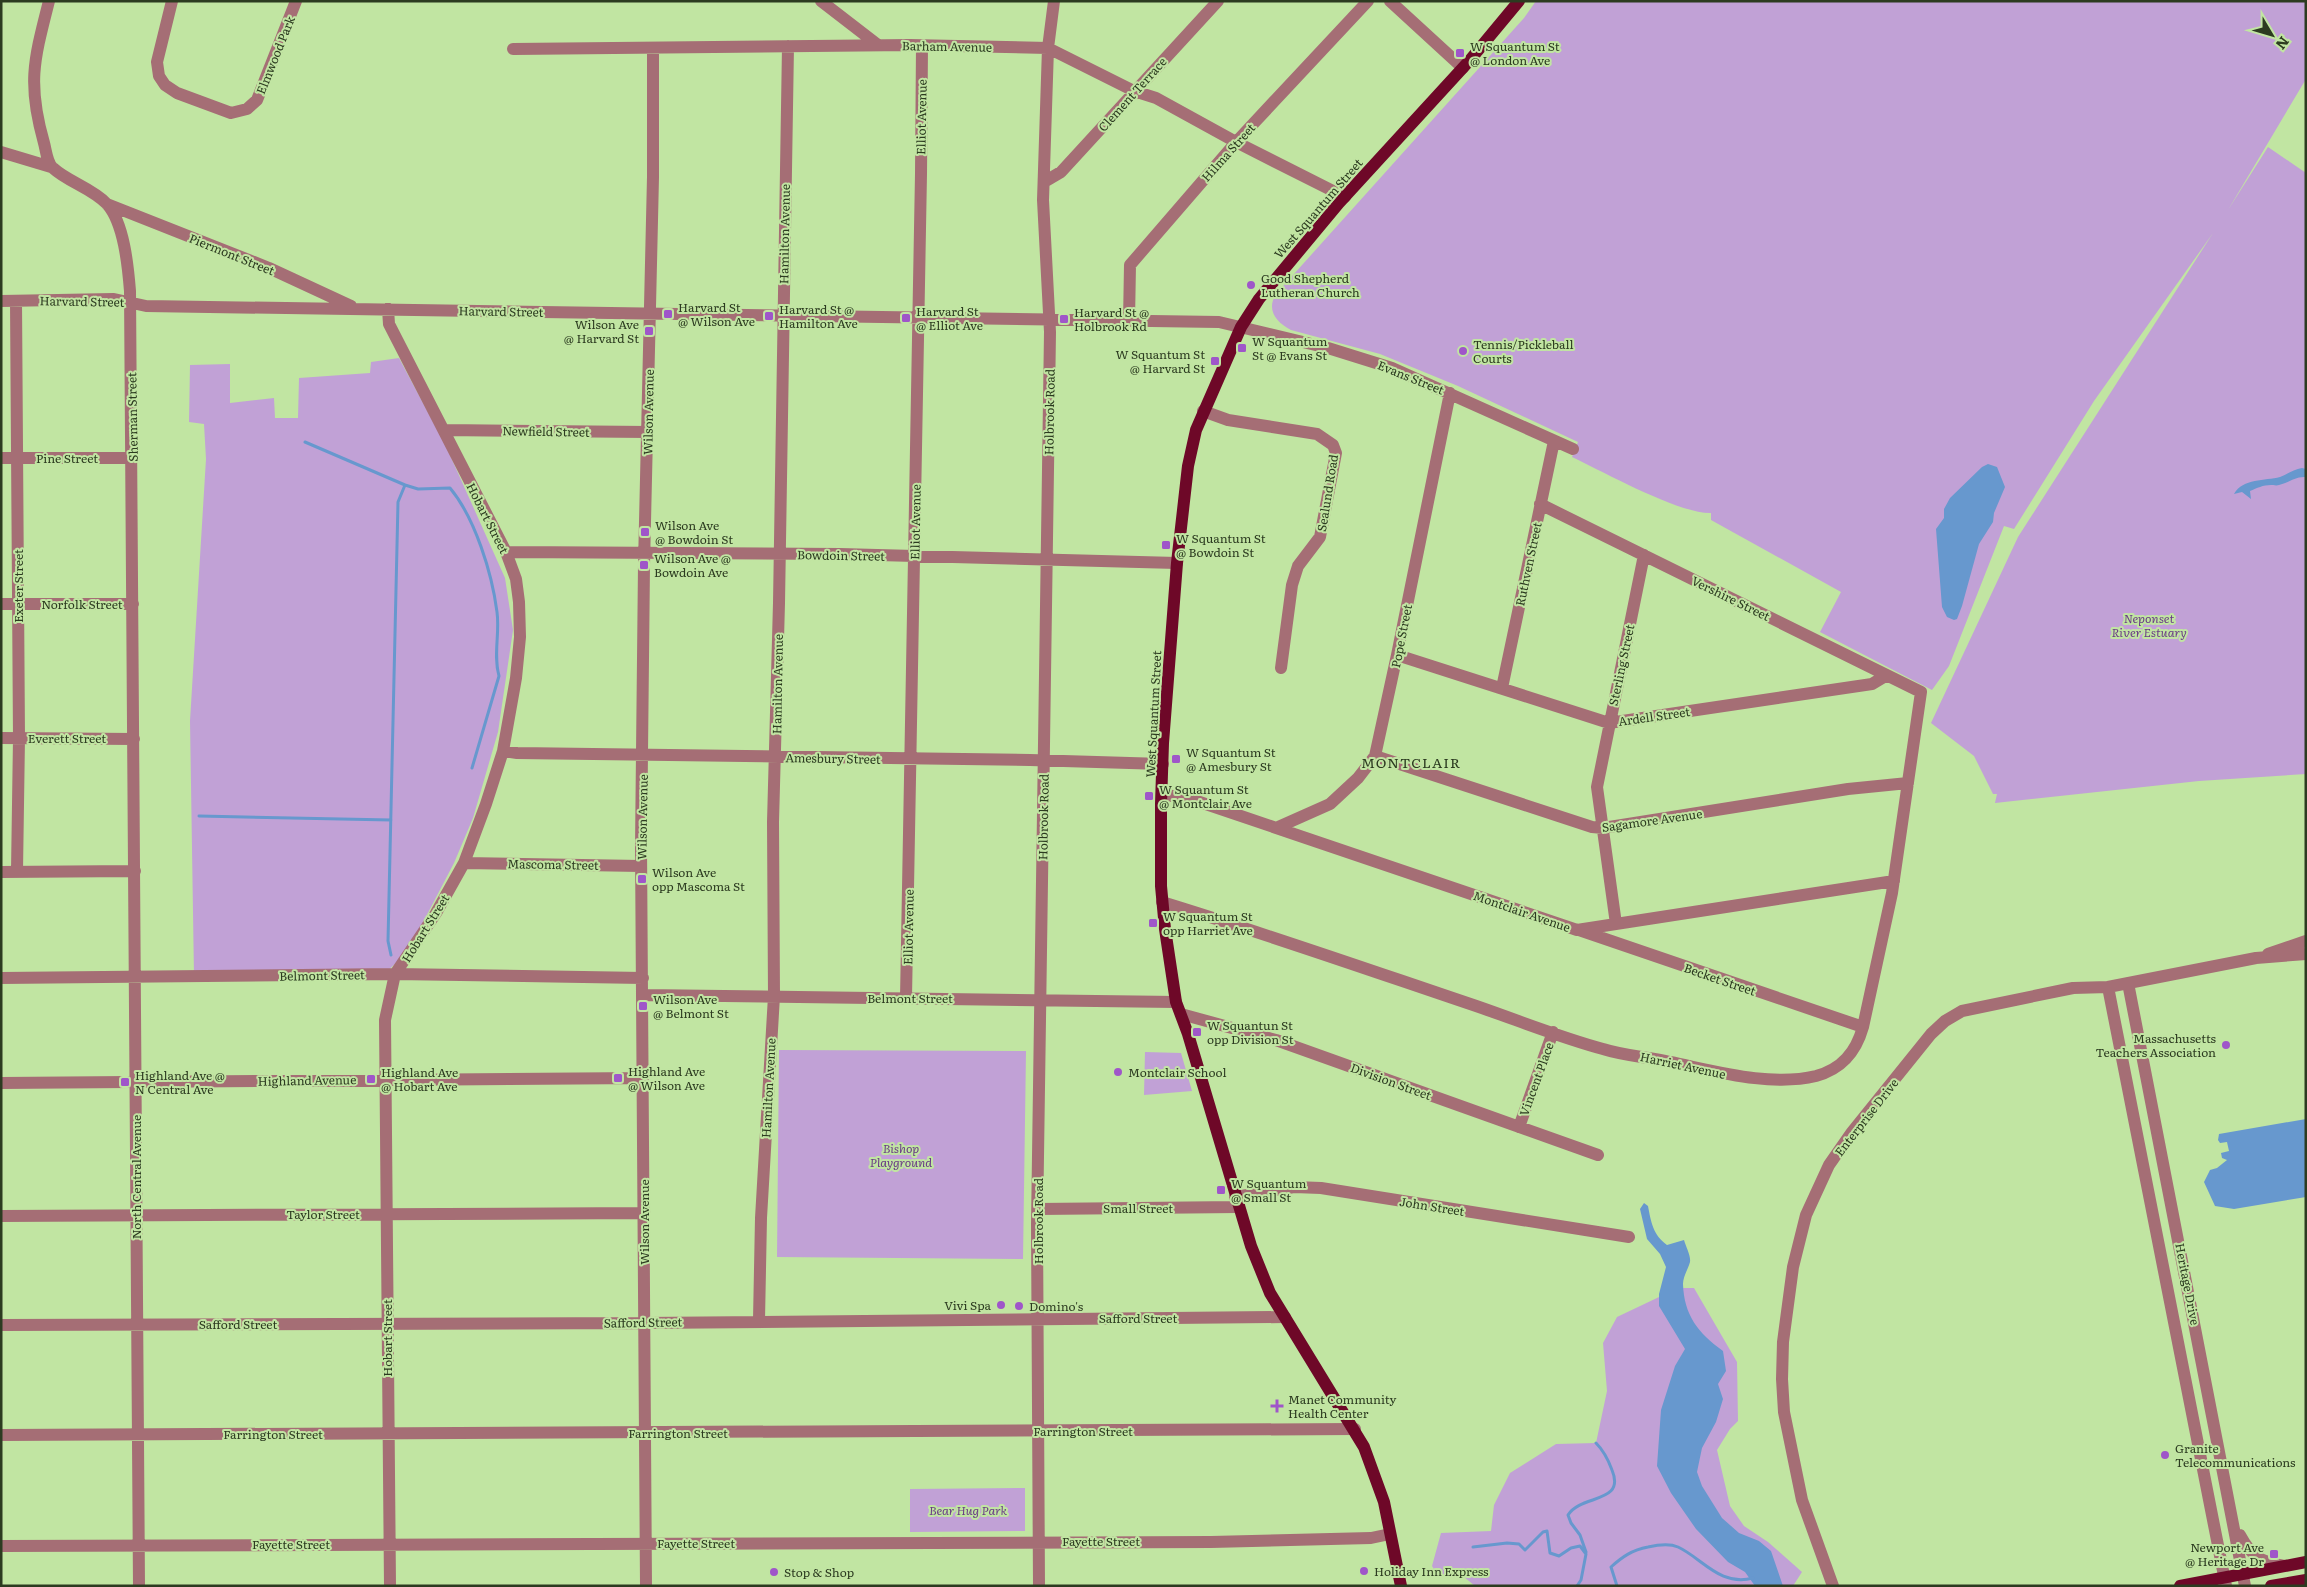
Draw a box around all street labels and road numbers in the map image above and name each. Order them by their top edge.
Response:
street label: Elmwood Park [251,13,299,97]
street label: Barham Avenue [902,36,992,56]
street label: Clement Terrace [1094,53,1170,135]
street label: Elliot Avenue [911,79,931,155]
street label: Hilma Street [1197,119,1259,185]
street label: West Squantum Street [1270,154,1367,262]
street label: Hamilton Avenue [774,184,794,284]
street label: Piermont Street [187,229,278,279]
street label: Harvard Street [39,291,125,311]
street label: Harvard Street [458,301,544,321]
street label: Evans Street [1375,355,1447,399]
street label: Holbrook Road [1039,368,1059,455]
street label: Wilson Avenue [638,369,658,455]
street label: Sherman Street [122,372,142,462]
street label: Newfield Street [502,421,590,441]
street label: Pine Street [36,449,98,467]
street label: Sealund Road [1312,452,1342,533]
street label: Hobart Street [462,479,514,557]
street label: Elliot Avenue [905,484,925,560]
street label: Ruthven Street [1510,520,1546,608]
street label: Bowdoin Street [797,545,885,565]
street label: Exeter Street [9,549,27,623]
street label: Vershire Street [1689,571,1773,625]
street label: Norfolk Street [41,595,123,613]
street label: Pope Street [1386,602,1416,669]
street label: Sterling Street [1604,622,1638,707]
street label: Hamilton Avenue [767,634,787,734]
street label: West Squantum Street [1141,650,1165,778]
street label: Ardell Street [1617,702,1691,730]
street label: Everett Street [28,729,106,747]
street label: Amesbury Street [785,748,881,768]
street label: Holbrook Road [1033,773,1053,860]
street label: Wilson Avenue [632,774,652,860]
street label: Sagamore Avenue [1601,804,1703,836]
street label: Mascoma Street [507,854,599,874]
street label: Montclair Avenue [1471,886,1573,936]
street label: Elliot Avenue [898,889,918,965]
street label: Hobart Street [397,890,453,966]
street label: Becket Street [1682,958,1758,1000]
street label: Belmont Street [279,965,365,985]
street label: Belmont Street [867,989,953,1007]
street label: Hamilton Avenue [756,1038,780,1138]
street label: Vincent Place [1514,1040,1558,1118]
street label: Harriet Avenue [1638,1047,1728,1083]
street label: Division Street [1348,1058,1434,1104]
street label: Highland Avenue [257,1070,357,1090]
street label: Enterprise Drive [1830,1074,1902,1160]
street label: North Central Avenue [127,1115,145,1239]
street label: Holbrook Road [1029,1177,1047,1264]
street label: Wilson Avenue [635,1179,653,1265]
street label: John Street [1398,1192,1466,1220]
street label: Small Street [1103,1199,1173,1217]
street label: Taylor Street [286,1205,360,1223]
street label: Heritage Drive [2171,1241,2205,1327]
street label: Hobart Street [378,1299,396,1377]
street label: Safford Street [1099,1309,1177,1327]
street label: Safford Street [604,1312,683,1332]
street label: Safford Street [199,1315,277,1333]
street label: Farrington Street [1033,1422,1133,1440]
street label: Farrington Street [628,1424,728,1442]
street label: Farrington Street [223,1425,323,1443]
street label: Fayette Street [1062,1532,1140,1550]
street label: Fayette Street [657,1534,735,1552]
street label: Fayette Street [252,1535,330,1553]

